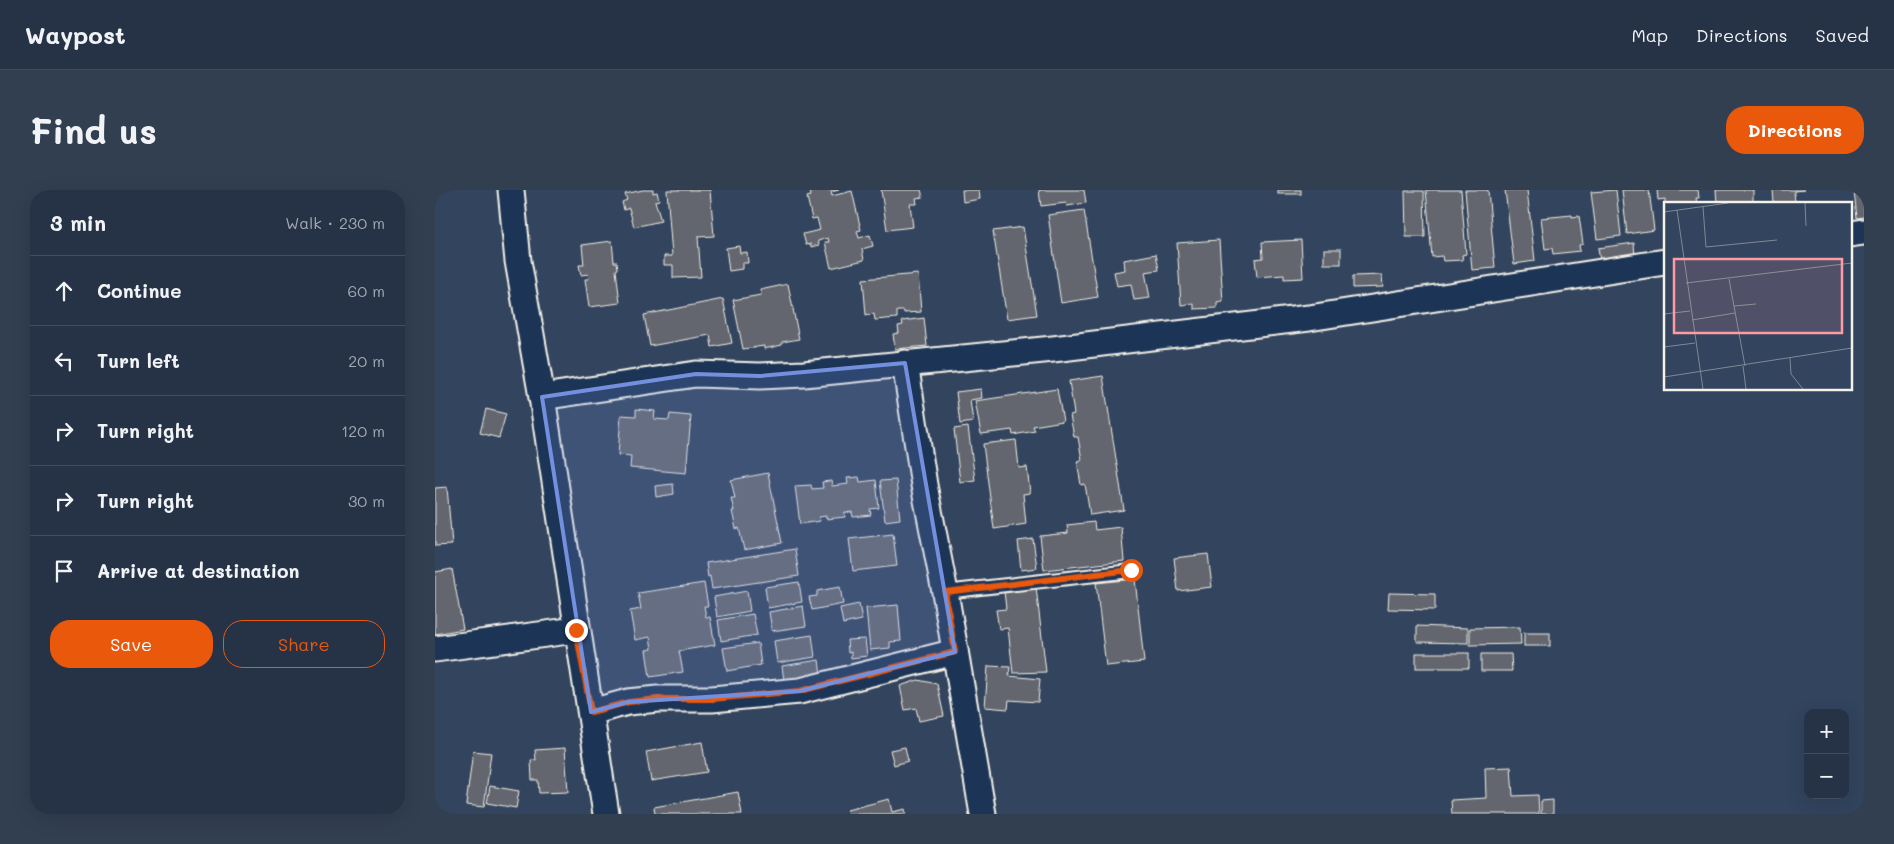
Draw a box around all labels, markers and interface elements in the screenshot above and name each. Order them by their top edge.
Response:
text: Waypost [25,19,126,50]
text: Map [1631,23,1668,47]
text: Directions [1696,23,1788,47]
text: Saved [1816,23,1869,47]
button: Directions [1726,106,1864,154]
text: Find us [30,107,157,153]
inset map [1664,202,1851,390]
text: 3 min [50,209,106,236]
text: Walk · 230 m [285,212,385,233]
icon: ahead [50,277,78,305]
text: Continue [97,278,182,303]
text: 60 m [348,280,385,301]
icon: left [50,347,78,375]
text: Turn left [97,348,180,373]
text: 20 m [348,350,385,371]
icon: right [50,417,78,445]
text: Turn right [97,418,194,443]
text: 120 m [341,420,385,441]
icon: right [50,487,78,515]
text: Turn right [97,488,194,513]
text: 30 m [348,490,385,511]
icon: arrive [50,557,78,585]
text: Arrive at destination [97,558,300,583]
route start [1120,559,1143,582]
route end [565,619,588,642]
button: Save [50,620,213,668]
button: Share [223,620,385,668]
map controls [1804,709,1849,799]
button: + [1804,709,1849,754]
button: − [1804,754,1849,799]

